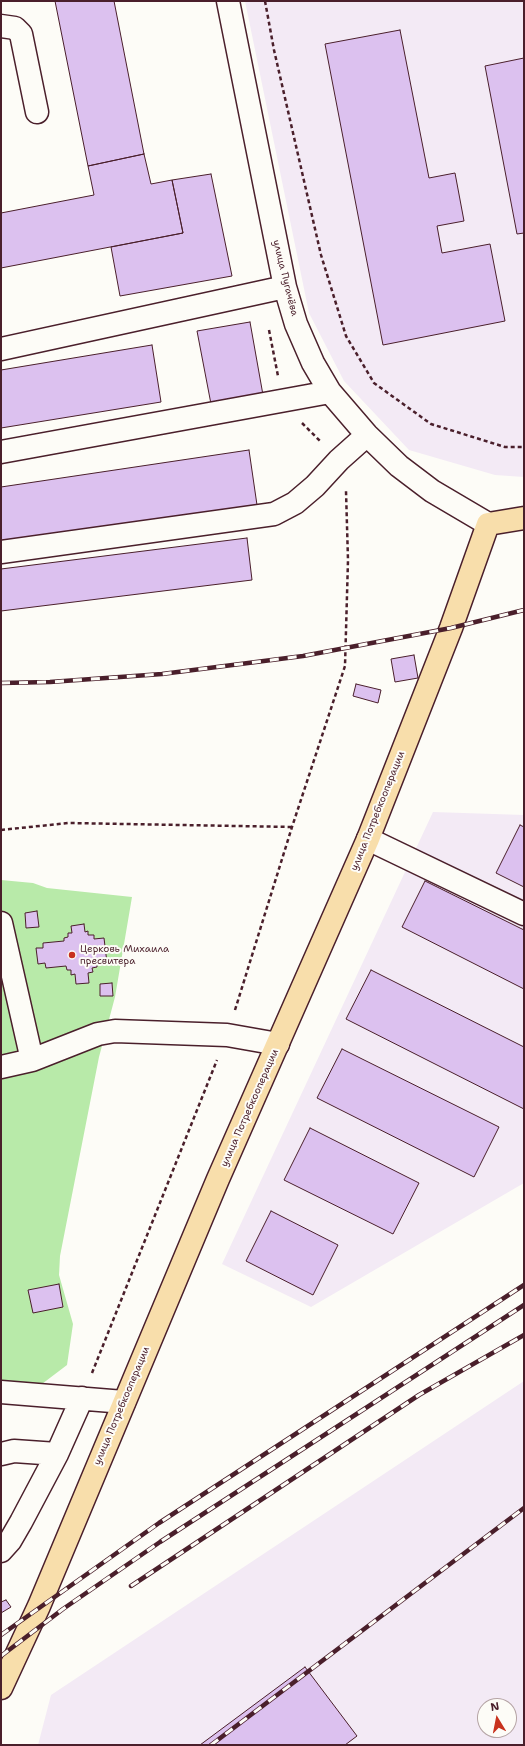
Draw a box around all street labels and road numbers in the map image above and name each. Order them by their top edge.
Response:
street label: улица Пугачёва [270,239,300,317]
street label: улица Потребкооперации [348,749,408,873]
street label: улица Потребкооперации [219,1047,281,1169]
street label: улица Потребкооперации [92,1345,152,1467]

